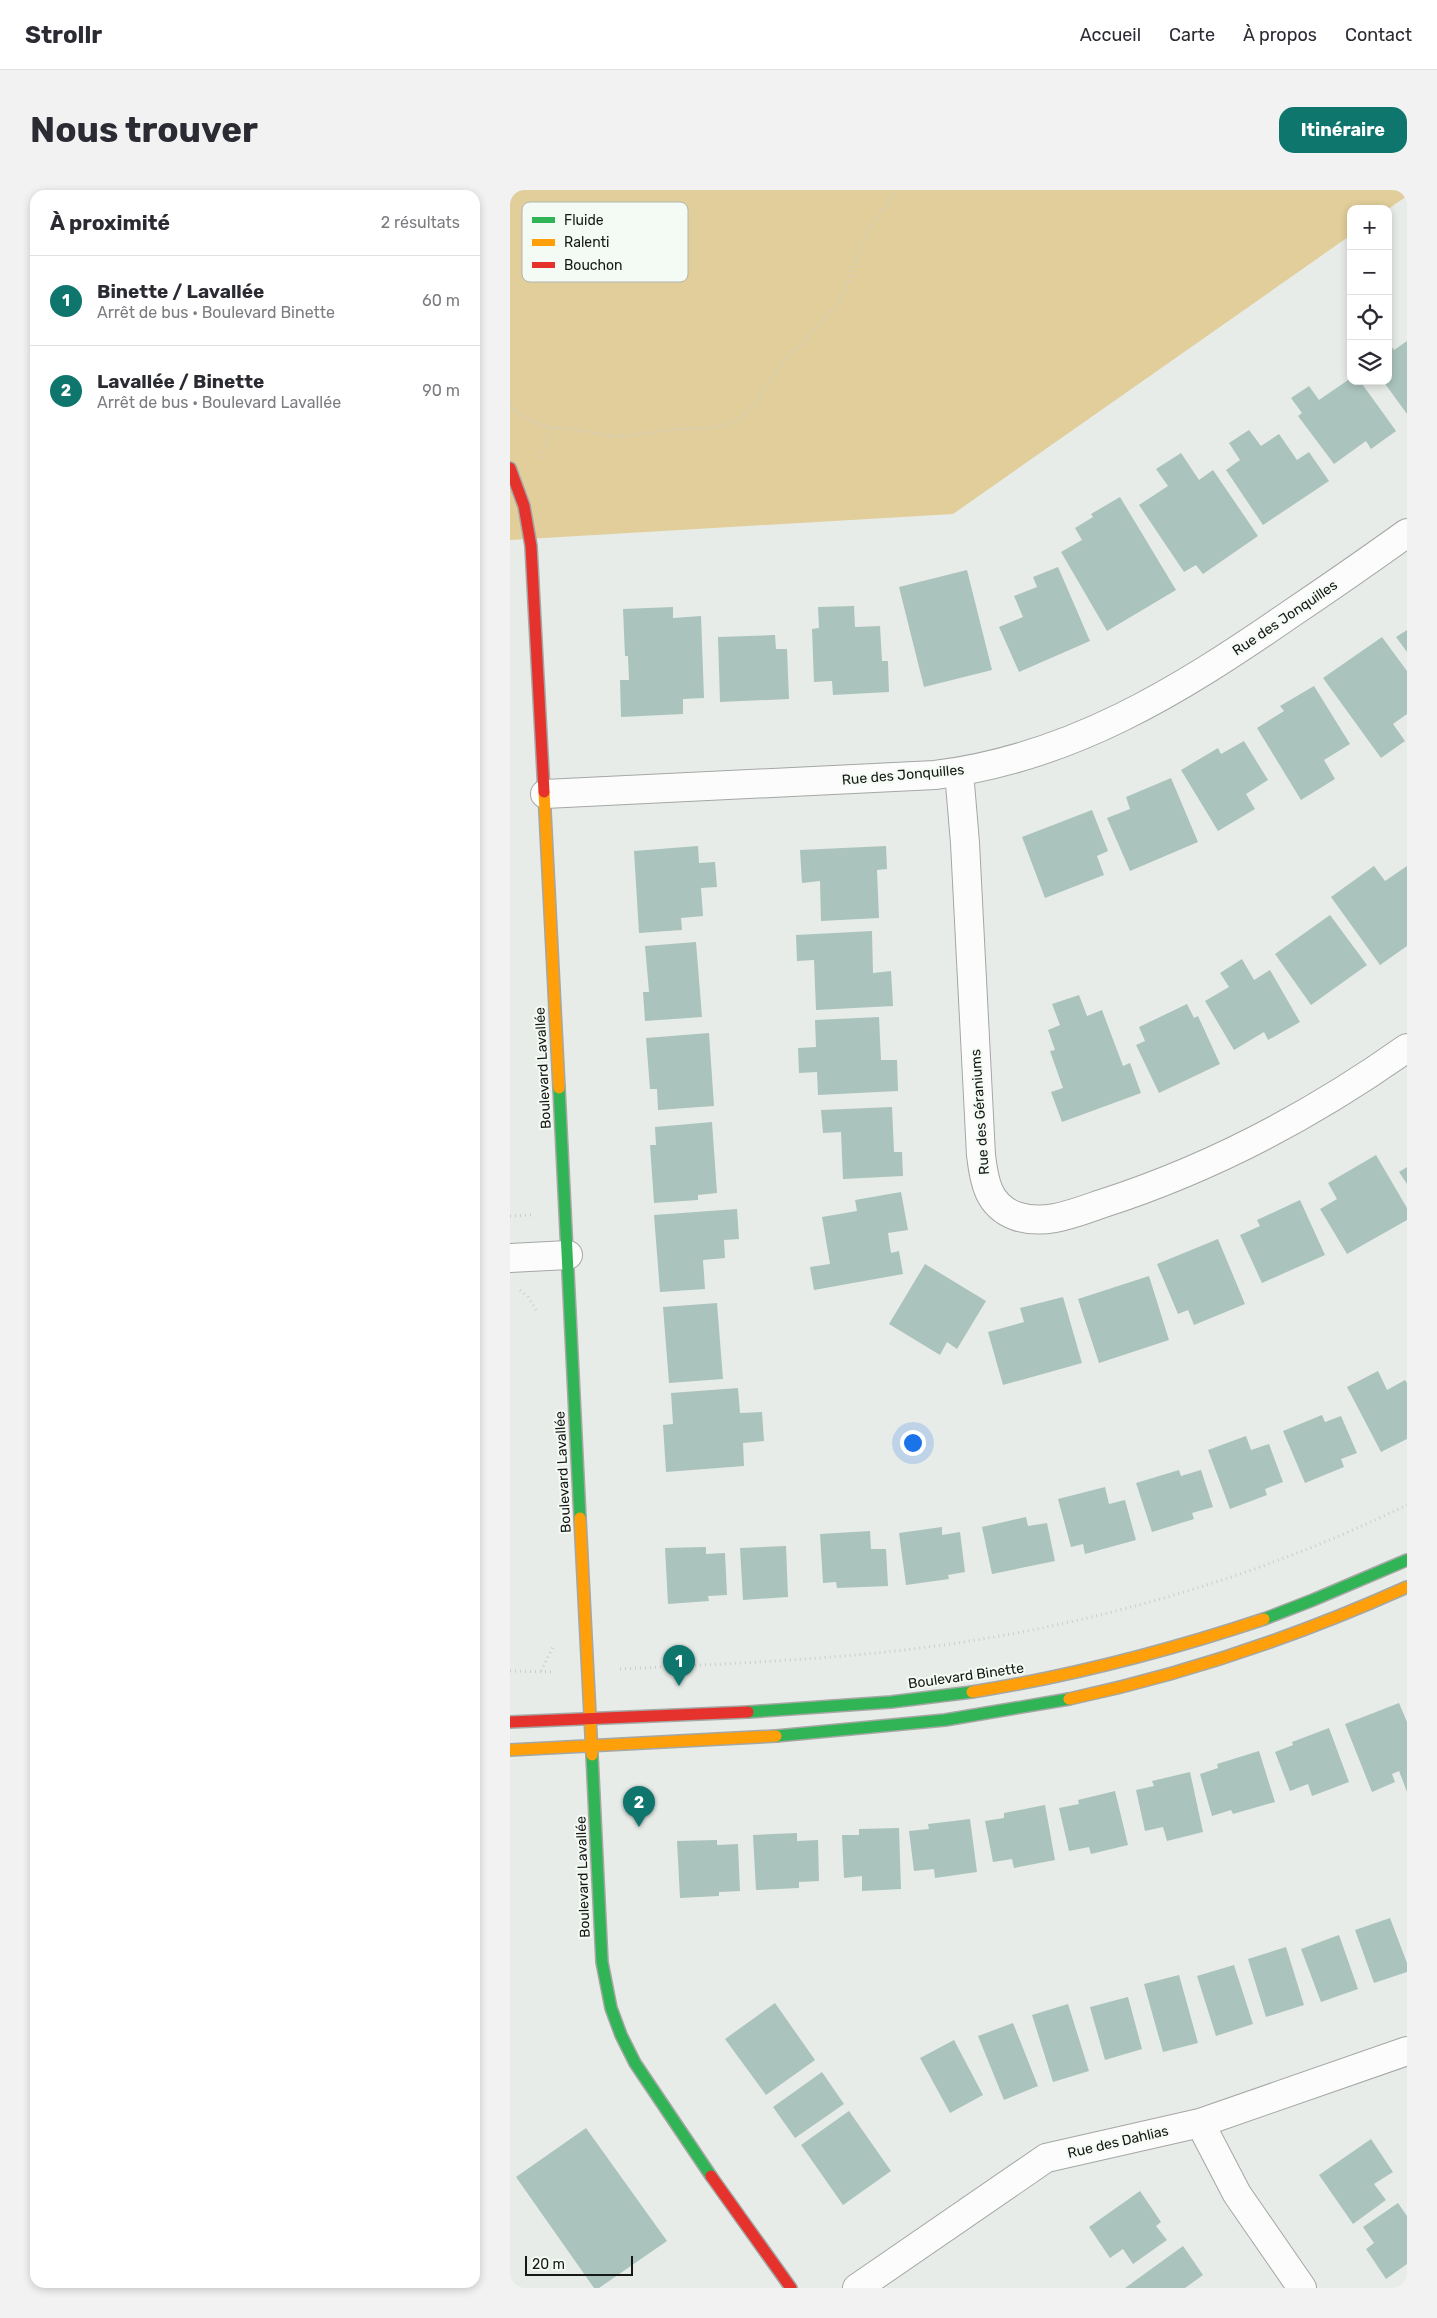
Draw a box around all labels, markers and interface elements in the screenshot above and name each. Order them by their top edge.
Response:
text: Strollr [25,21,102,49]
text: Accueil [1080,24,1141,46]
text: Carte [1169,24,1215,46]
text: À propos [1243,24,1317,46]
text: Contact [1345,24,1412,46]
button: Itinéraire [1279,107,1407,153]
text: Nous trouver [30,109,258,151]
legend [522,202,688,282]
map controls [1347,205,1392,385]
button: + [1347,205,1392,250]
text: À proximité [50,210,170,235]
text: Fluide [564,212,604,229]
text: 2 résultats [381,213,460,232]
text: Ralenti [564,234,609,251]
button: − [1347,250,1392,295]
text: Bouchon [564,257,623,274]
text: Binette / Lavallée [97,280,264,303]
text: 1 [62,291,70,310]
text: 60 m [422,291,460,310]
button: locate [1347,295,1392,340]
text: Arrêt de bus · Boulevard Binette [97,303,335,322]
button: layers [1347,340,1392,385]
text: Lavallée / Binette [97,370,264,393]
text: 2 [61,381,71,400]
text: 90 m [422,381,460,400]
text: Arrêt de bus · Boulevard Lavallée [97,393,341,412]
street label: Rue des Jonquilles [1229,577,1341,659]
street label: Rue des Jonquilles [841,761,965,789]
street label: Boulevard Lavallée [531,1006,555,1129]
street label: Rue des Géraniums [967,1049,993,1175]
street label: Boulevard Lavallée [551,1410,575,1533]
your location [900,1430,926,1456]
pin: 1 [663,1645,695,1686]
street label: Boulevard Binette [907,1659,1025,1693]
pin: 2 [623,1786,655,1827]
street label: Boulevard Lavallée [572,1816,594,1938]
street label: Rue des Dahlias [1066,2122,1170,2162]
scale bar [525,2253,632,2276]
text: 20 m [532,2256,565,2273]

